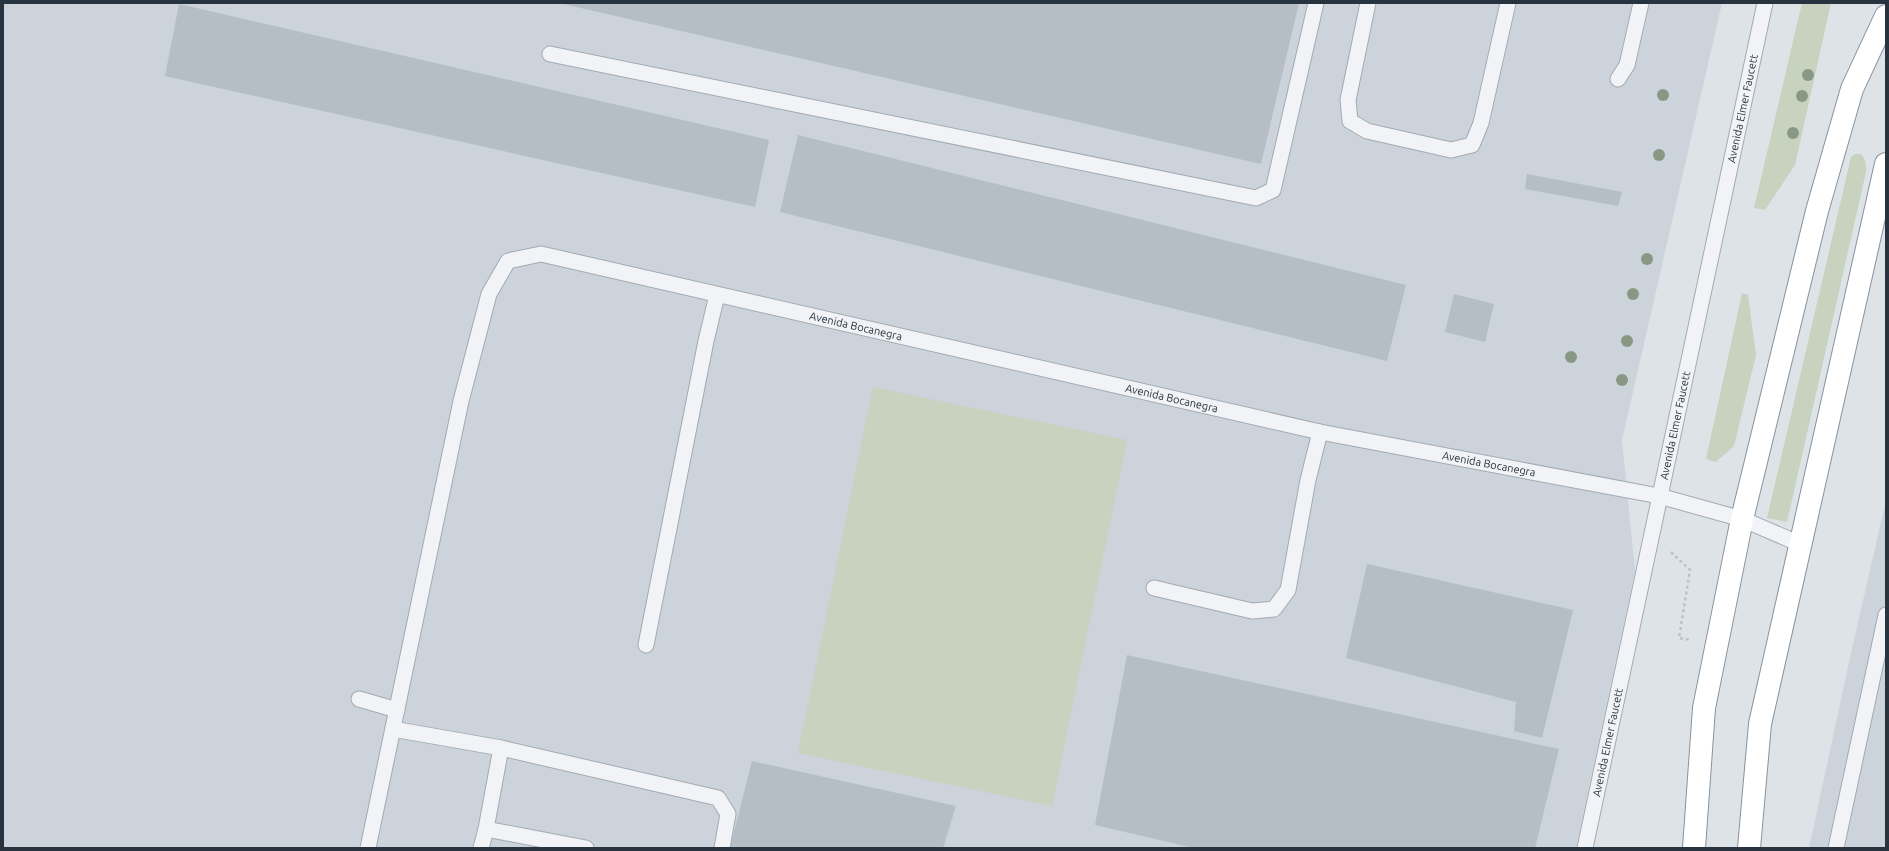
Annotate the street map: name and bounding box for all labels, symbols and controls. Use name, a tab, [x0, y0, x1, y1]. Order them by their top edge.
street label: Avenida Elmer Faucett	[1725, 53, 1760, 164]
street label: Avenida Bocanegra	[808, 310, 903, 342]
street label: Avenida Elmer Faucett	[1658, 370, 1693, 481]
street label: Avenida Bocanegra	[1124, 382, 1219, 415]
street label: Avenida Bocanegra	[1441, 449, 1537, 479]
street label: Avenida Elmer Faucett	[1590, 686, 1625, 798]

